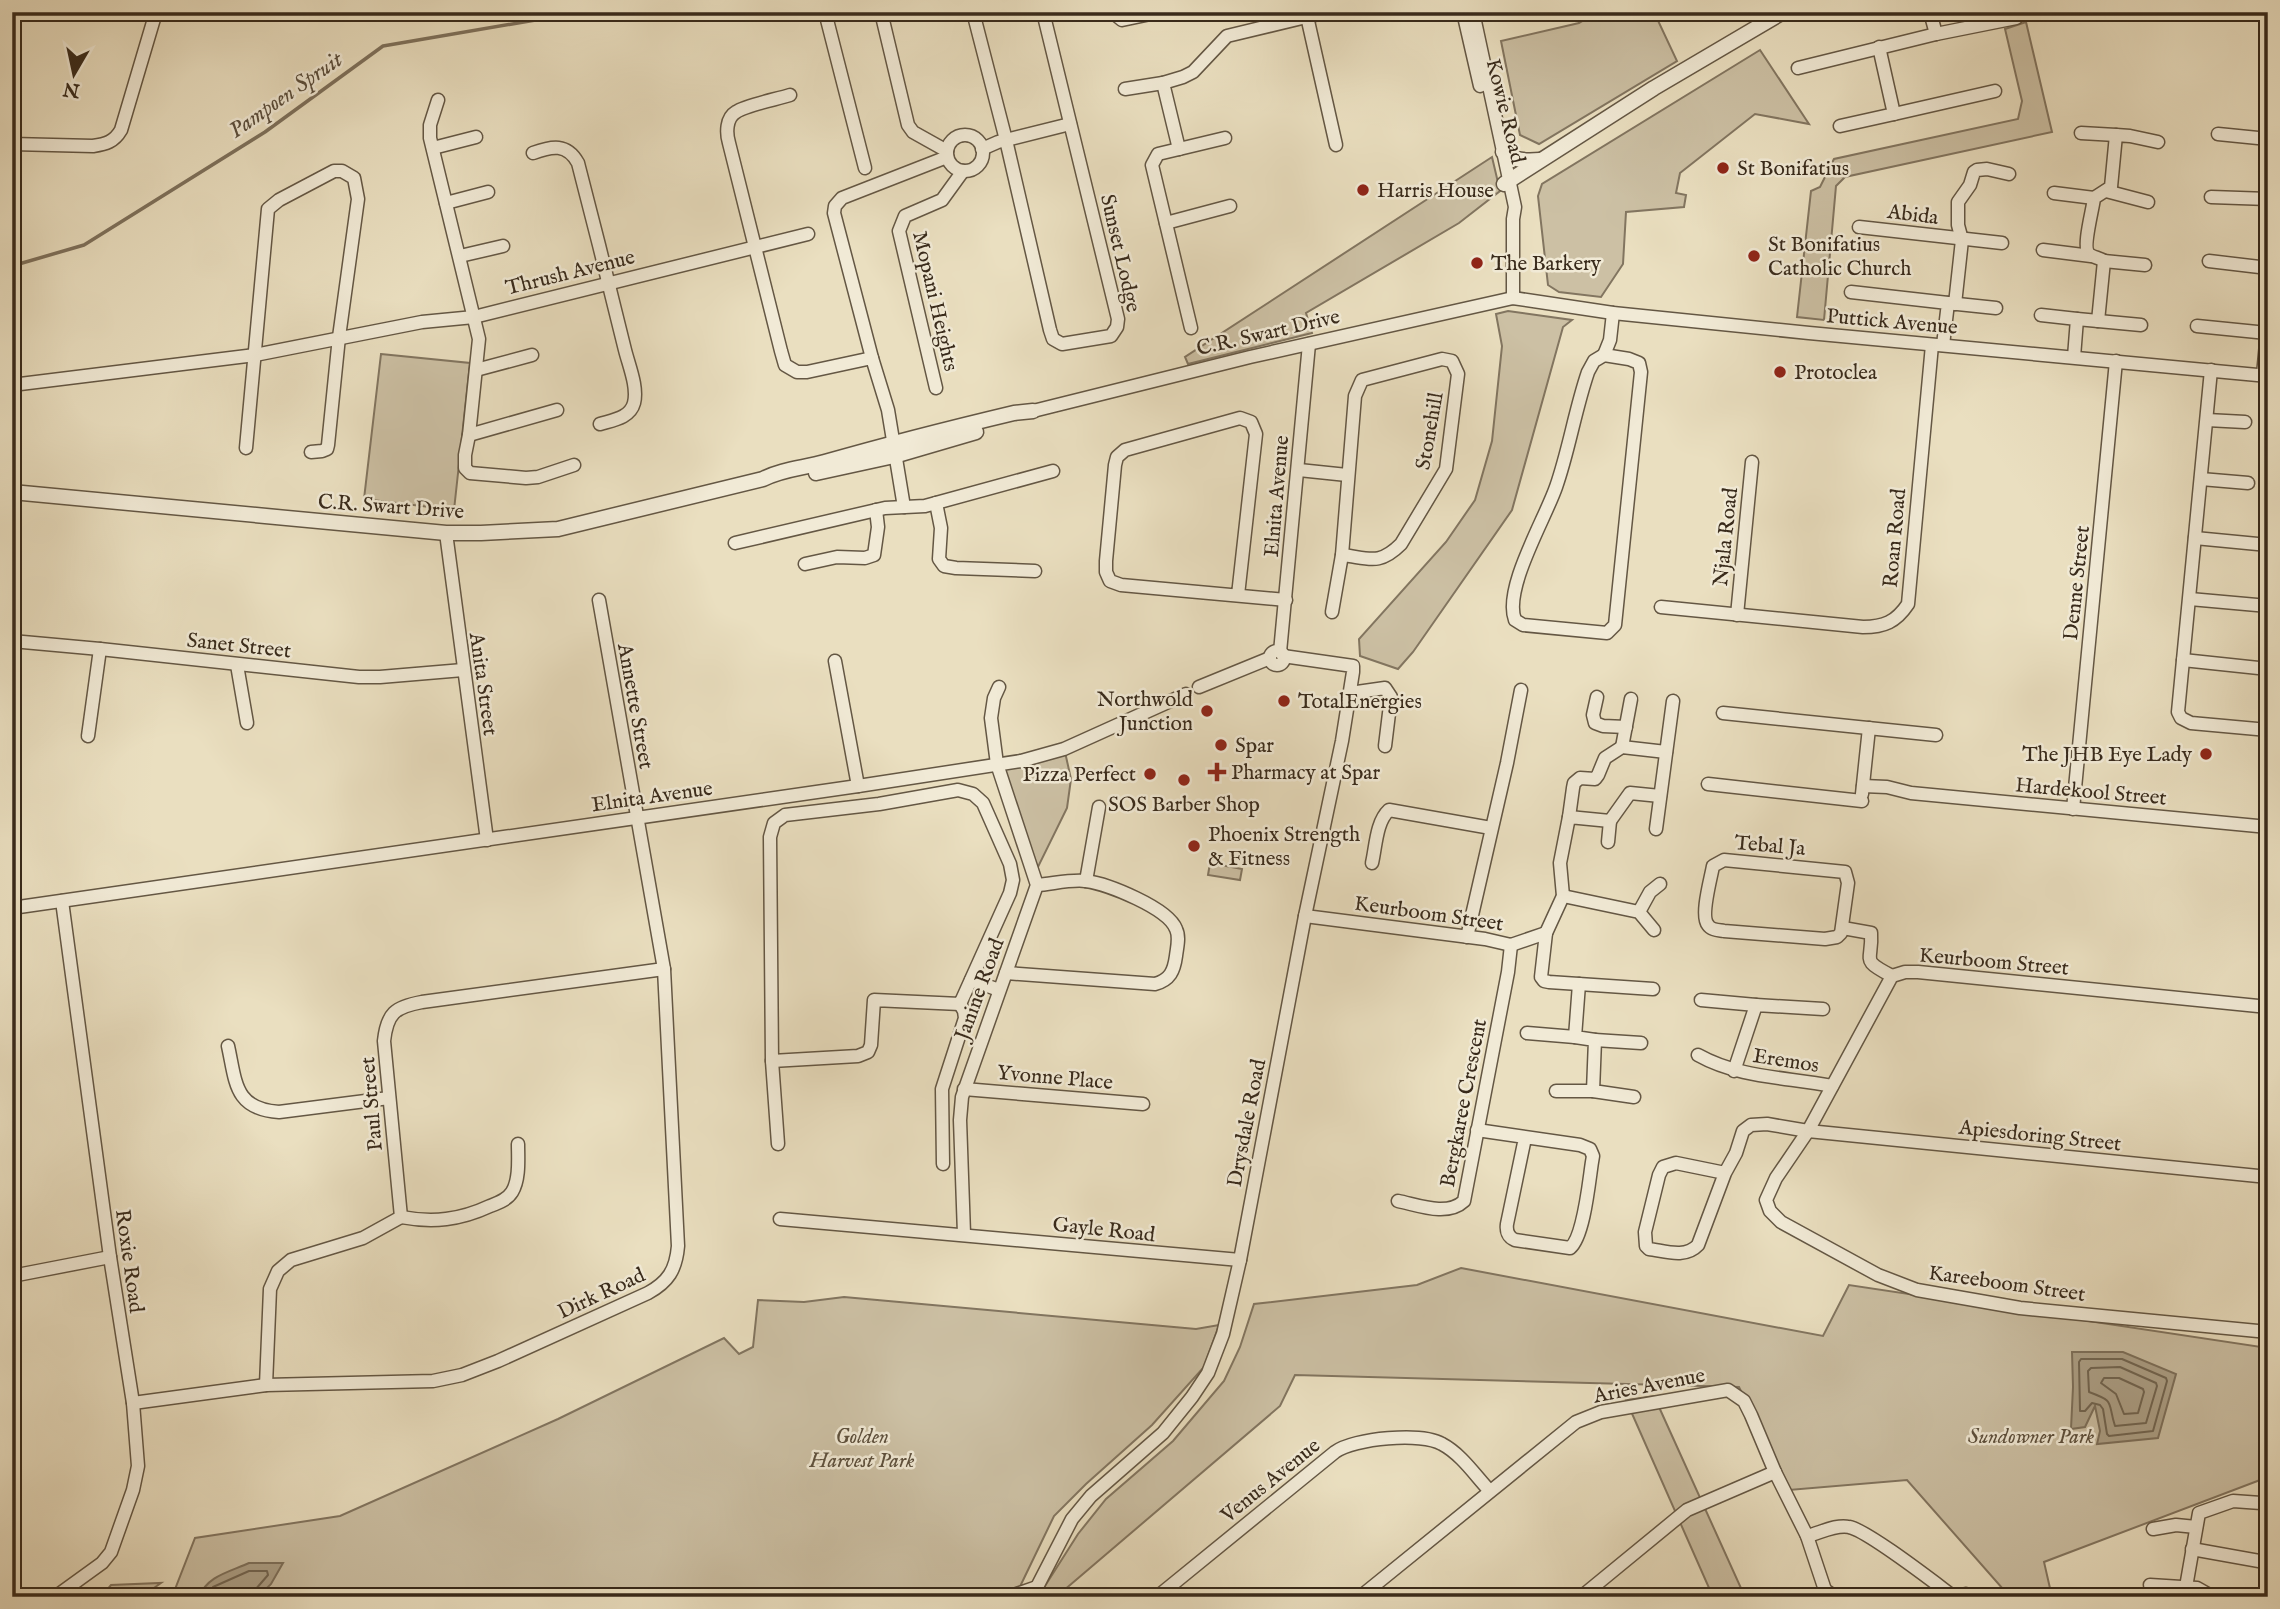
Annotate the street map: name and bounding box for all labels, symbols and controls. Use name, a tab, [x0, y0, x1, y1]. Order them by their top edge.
north arrow	[38, 38, 108, 108]
water label: Pampoen Spruit	[223, 44, 350, 145]
street label: Kowie Road	[1478, 56, 1531, 167]
text: N	[61, 76, 83, 102]
place label: St Bonifatius	[1737, 156, 1849, 183]
marker: St Bonifatius	[1715, 160, 1731, 176]
place label: Harris House	[1377, 178, 1494, 205]
marker: Harris House	[1355, 182, 1371, 198]
street label: Sunset Lodge	[1093, 192, 1146, 315]
street label: Abida	[1885, 199, 1941, 232]
street label: Mopani Heights	[905, 229, 964, 374]
place label: St Bonifatius Catholic Church	[1768, 232, 1911, 283]
street label: Thrush Avenue	[503, 244, 638, 303]
marker: St Bonifatius Catholic Church	[1746, 248, 1762, 264]
place label: The Barkery	[1491, 251, 1602, 278]
marker: The Barkery	[1469, 255, 1485, 271]
street label: Puttick Avenue	[1825, 303, 1959, 342]
street label: C.R. Swart Drive	[1194, 304, 1343, 363]
place label: Protoclea	[1794, 360, 1878, 387]
marker: Protoclea	[1772, 364, 1788, 380]
street label: Stonehill	[1410, 390, 1451, 472]
street label: Elnita Avenue	[1259, 434, 1296, 558]
street label: Njala Road	[1708, 486, 1745, 588]
street label: Roan Road	[1878, 487, 1913, 589]
street label: C.R. Swart Drive	[317, 489, 465, 526]
street label: Denne Street	[2058, 524, 2097, 642]
street label: Sanet Street	[185, 628, 292, 665]
street label: Anita Street	[462, 630, 503, 738]
street label: Annette Street	[610, 640, 659, 771]
place label: Northwold Junction	[1097, 687, 1194, 738]
place label: TotalEnergies	[1298, 689, 1422, 716]
marker: TotalEnergies	[1276, 693, 1292, 709]
marker: Northwold Junction	[1199, 703, 1215, 719]
place label: Spar	[1235, 733, 1274, 760]
marker: Spar	[1213, 737, 1229, 753]
place label: The JHB Eye Lady	[2022, 742, 2193, 769]
marker: The JHB Eye Lady	[2198, 746, 2214, 762]
place label: Pharmacy at Spar	[1231, 760, 1380, 787]
place label: Pizza Perfect	[1023, 762, 1136, 789]
marker: Pharmacy at Spar	[1209, 764, 1225, 780]
marker: Pizza Perfect	[1142, 766, 1158, 782]
marker: SOS Barber Shop	[1176, 772, 1192, 788]
street label: Hardekool Street	[2014, 772, 2168, 813]
street label: Elnita Avenue	[590, 776, 715, 819]
place label: SOS Barber Shop	[1108, 792, 1260, 819]
place label: Phoenix Strength & Fitness	[1208, 822, 1360, 873]
street label: Tebal Ja	[1733, 830, 1807, 863]
marker: Phoenix Strength & Fitness	[1186, 838, 1202, 854]
street label: Keurboom Street	[1353, 891, 1505, 938]
street label: Janine Road	[949, 934, 1012, 1046]
street label: Keurboom Street	[1918, 942, 2070, 982]
street label: Bergkaree Crescent	[1435, 1017, 1494, 1190]
street label: Eremos	[1751, 1043, 1821, 1080]
street label: Paul Street	[355, 1056, 390, 1152]
street label: Drysdale Road	[1222, 1056, 1273, 1190]
street label: Yvonne Place	[996, 1060, 1114, 1097]
street label: Apiesdoring Street	[1956, 1114, 2122, 1158]
street label: Roxie Road	[108, 1208, 149, 1316]
street label: Gayle Road	[1051, 1212, 1157, 1249]
street label: Kareeboom Street	[1927, 1260, 2087, 1309]
street label: Dirk Road	[554, 1262, 650, 1326]
street label: Aries Avenue	[1590, 1362, 1708, 1411]
park label: Golden Harvest Park	[809, 1424, 915, 1475]
park label: Sundowner Park	[1968, 1424, 2095, 1451]
street label: Venus Avenue	[1215, 1433, 1326, 1530]

